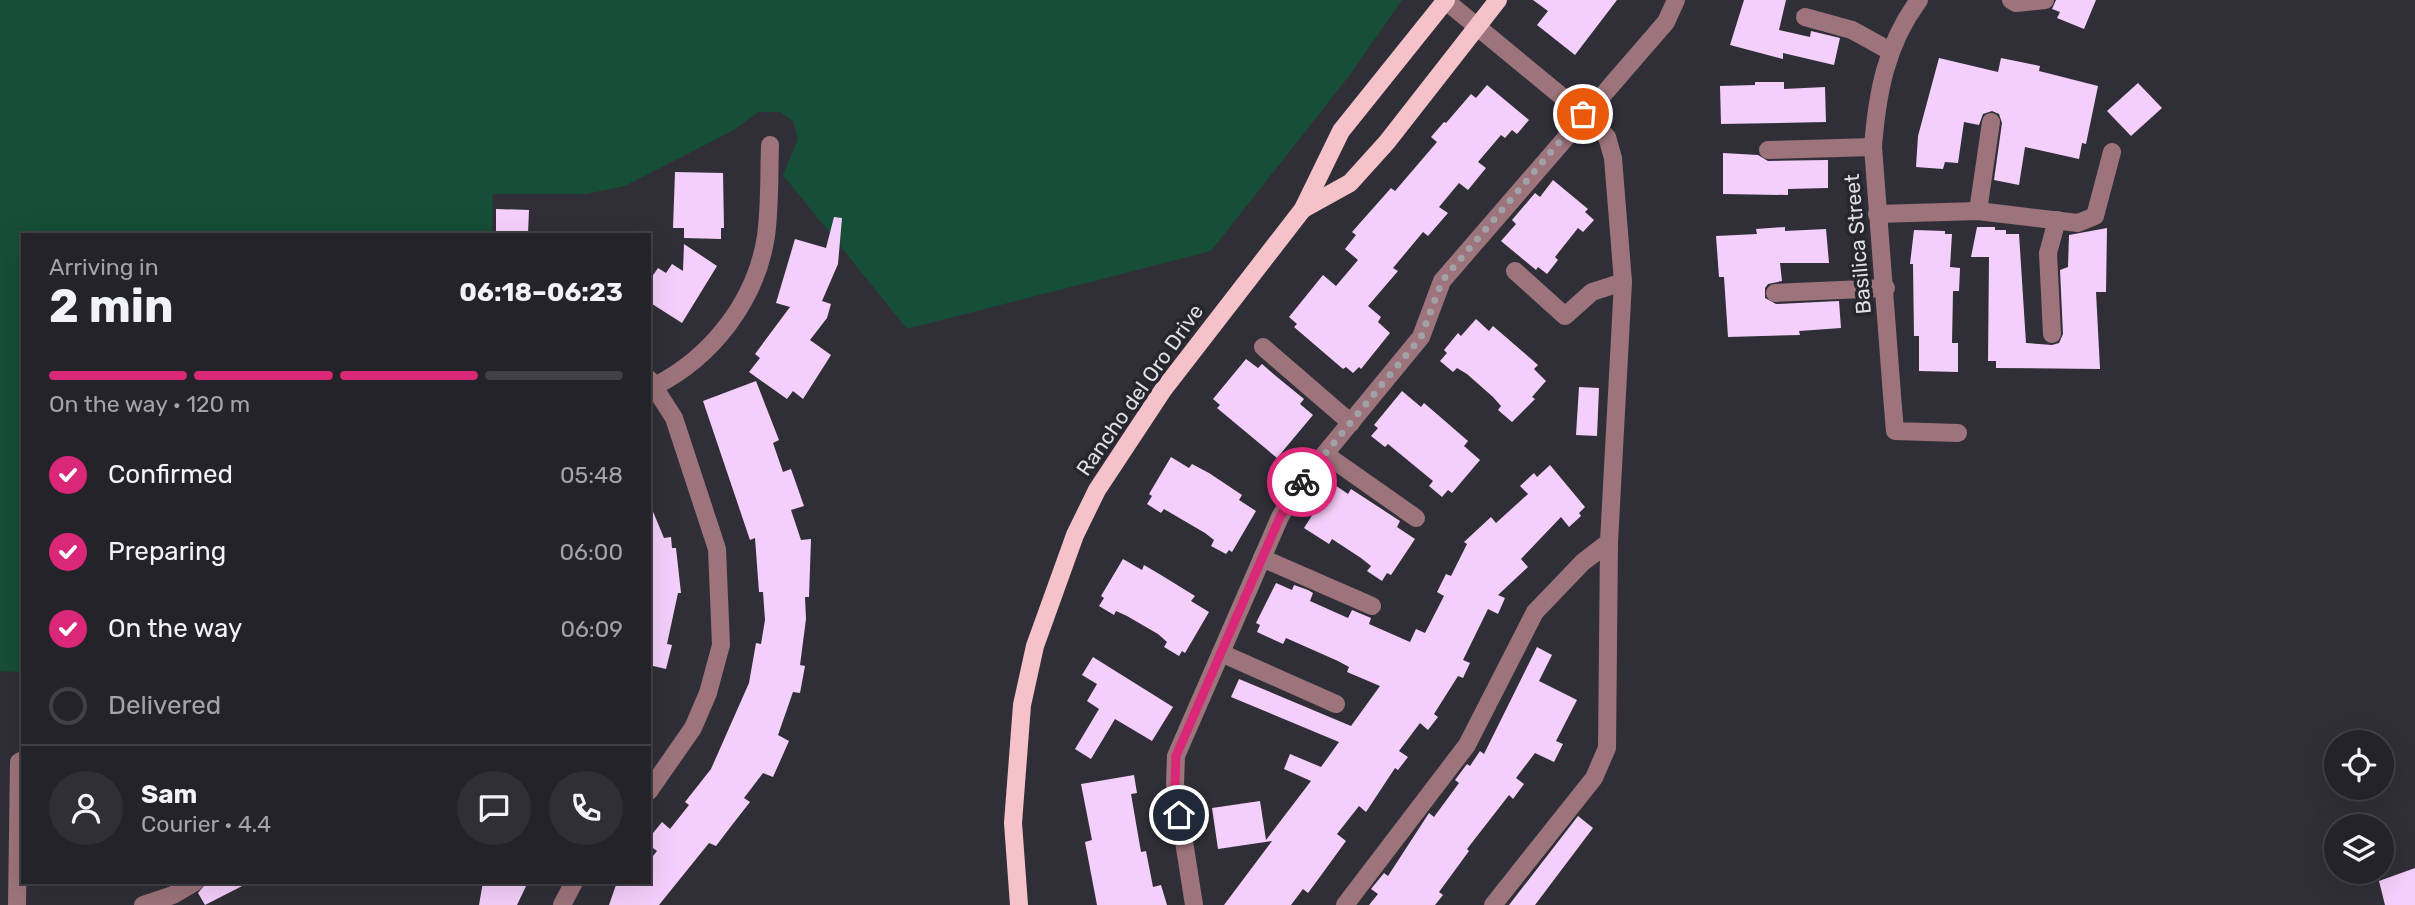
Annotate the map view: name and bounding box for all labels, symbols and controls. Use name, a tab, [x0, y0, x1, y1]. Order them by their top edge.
pin	[1553, 84, 1613, 144]
icon: bag	[1564, 95, 1602, 133]
street label: Basilica Street	[1839, 173, 1876, 315]
text: Arriving in	[49, 253, 159, 281]
text: 06:18–06:23	[459, 277, 623, 308]
text: 2 min	[49, 279, 174, 334]
street label: Rancho del Oro Drive	[1071, 299, 1208, 480]
text: On the way · 120 m	[49, 390, 250, 418]
courier	[1267, 447, 1337, 517]
icon: check	[49, 456, 87, 494]
text: Confirmed	[108, 459, 233, 490]
text: 05:48	[560, 461, 623, 489]
icon: bike	[1283, 463, 1321, 501]
icon: check	[49, 533, 87, 571]
text: Preparing	[108, 536, 226, 567]
text: 06:00	[559, 538, 623, 566]
icon: check	[49, 610, 87, 648]
text: On the way	[108, 613, 242, 644]
text: 06:09	[560, 615, 623, 643]
text: Delivered	[108, 690, 221, 721]
map controls	[2324, 730, 2394, 884]
button: locate	[2324, 730, 2394, 800]
button: person	[49, 771, 123, 845]
button: chat	[457, 771, 531, 845]
button: phone	[549, 771, 623, 845]
text: Sam	[141, 779, 197, 810]
pin	[1149, 785, 1209, 845]
icon: home	[1160, 796, 1198, 834]
text: Courier · 4.4	[141, 810, 271, 838]
button: layers	[2324, 814, 2394, 884]

